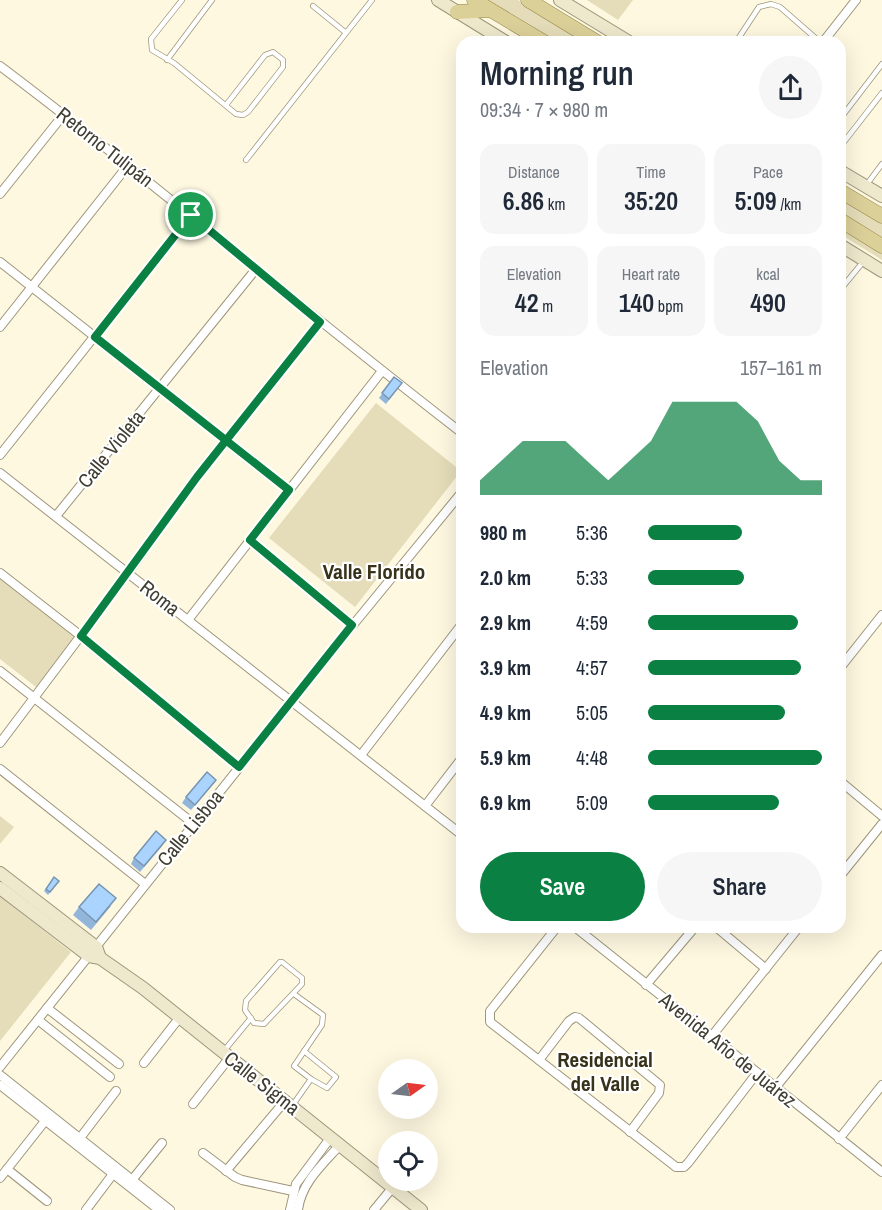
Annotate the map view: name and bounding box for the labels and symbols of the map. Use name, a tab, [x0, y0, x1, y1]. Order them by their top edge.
street label: Retorno Tulipán	[51, 100, 159, 193]
pin	[165, 189, 216, 240]
street label: Calle Violeta	[71, 404, 150, 493]
district label: Valle Florido	[323, 557, 425, 586]
street label: Roma	[135, 574, 186, 622]
street label: Calle Lisboa	[150, 784, 229, 872]
street label: Avenida Año de Juárez	[653, 985, 803, 1113]
street label: Calle Sigma	[219, 1044, 306, 1121]
district label: Residencial del Valle	[557, 1045, 653, 1098]
north arrow	[378, 1059, 438, 1119]

